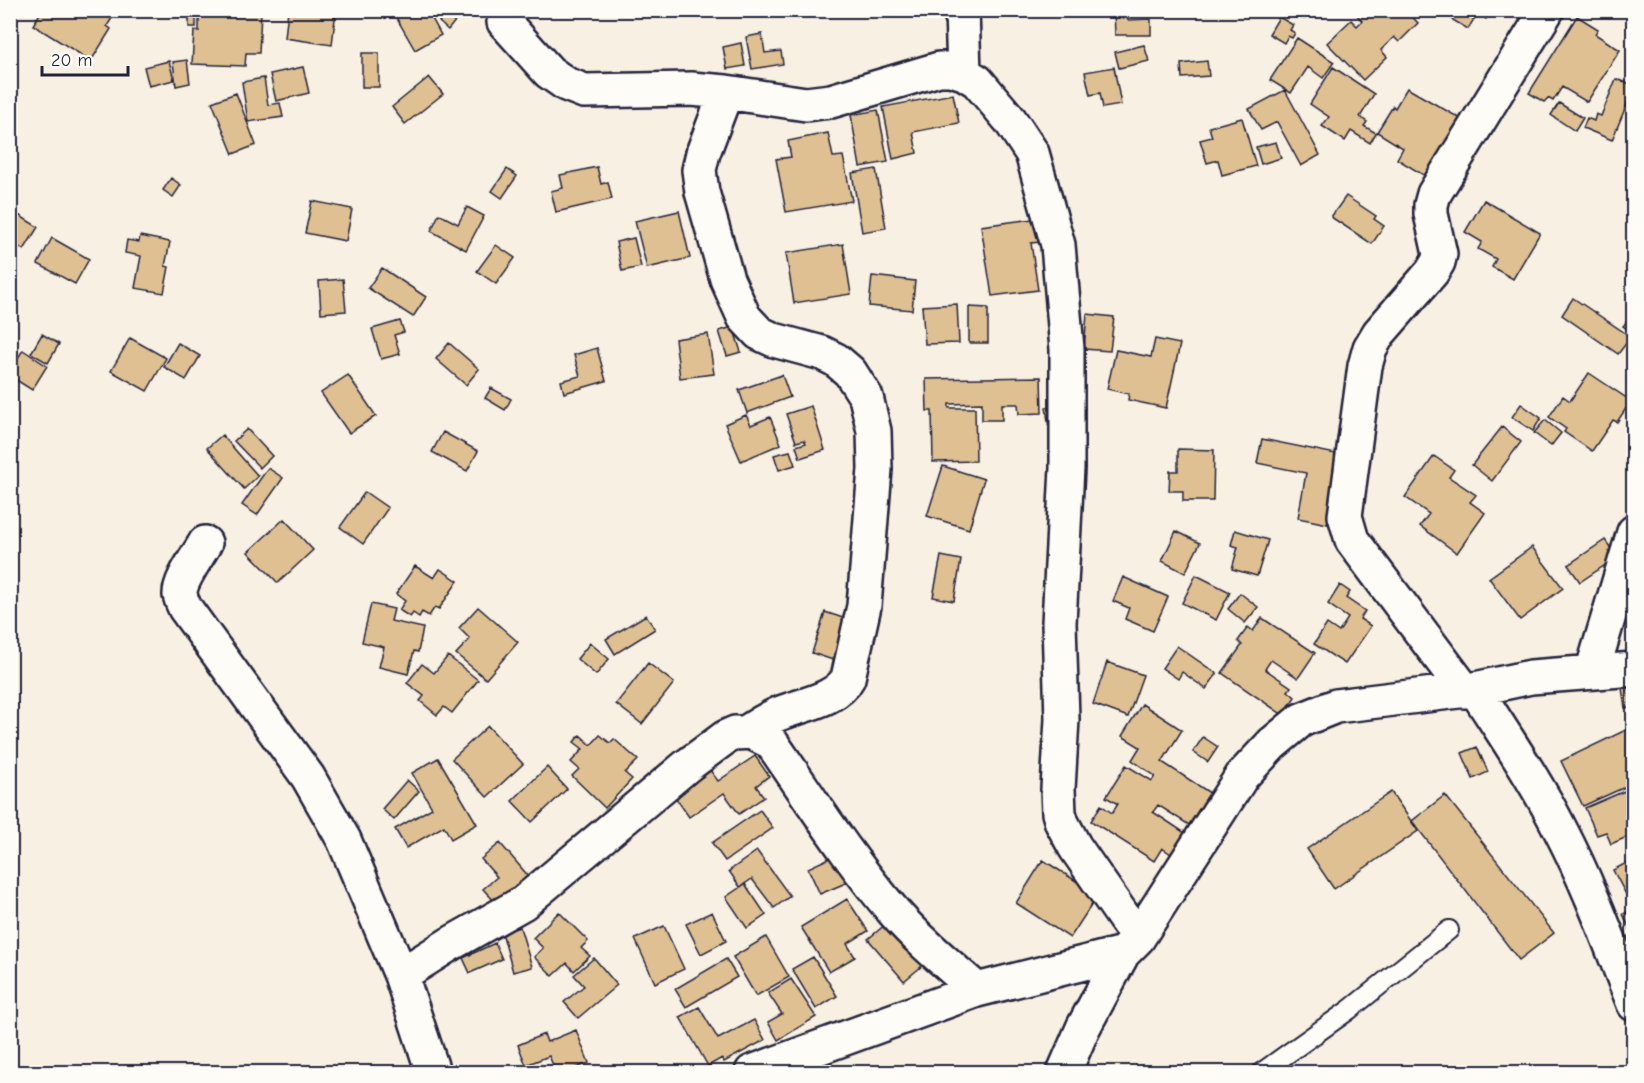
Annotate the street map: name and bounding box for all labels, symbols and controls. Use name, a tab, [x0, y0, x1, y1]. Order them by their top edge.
scale bar	[42, 39, 128, 77]
text: 20 m	[51, 50, 92, 71]

